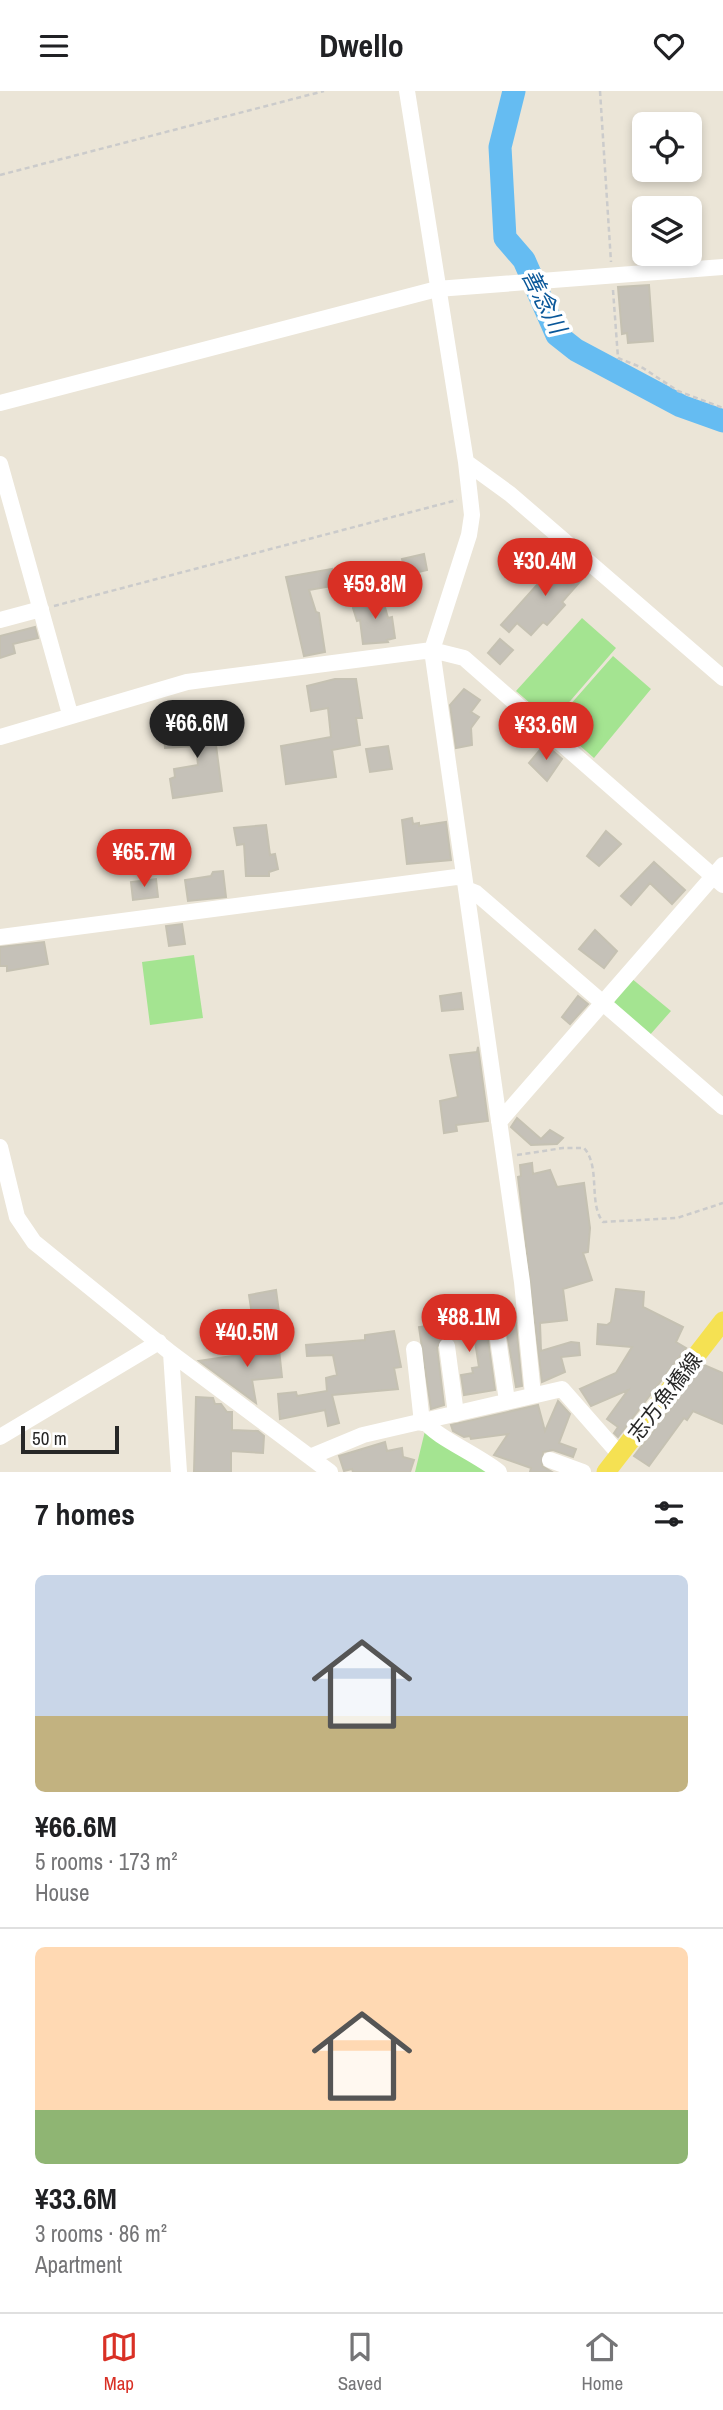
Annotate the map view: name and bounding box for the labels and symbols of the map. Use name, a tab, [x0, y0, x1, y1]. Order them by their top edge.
water label: 善念川	[515, 263, 575, 341]
pin: ¥30.4M	[488, 539, 602, 598]
pin: ¥59.8M	[318, 561, 432, 621]
pin: ¥66.6M	[140, 701, 254, 760]
pin: ¥33.6M	[489, 703, 603, 762]
pin: ¥65.7M	[87, 829, 201, 889]
pin: ¥88.1M	[412, 1295, 526, 1354]
pin: ¥40.5M	[190, 1309, 304, 1369]
street label: 志方魚橋線	[621, 1346, 708, 1447]
scale bar	[21, 1423, 119, 1455]

